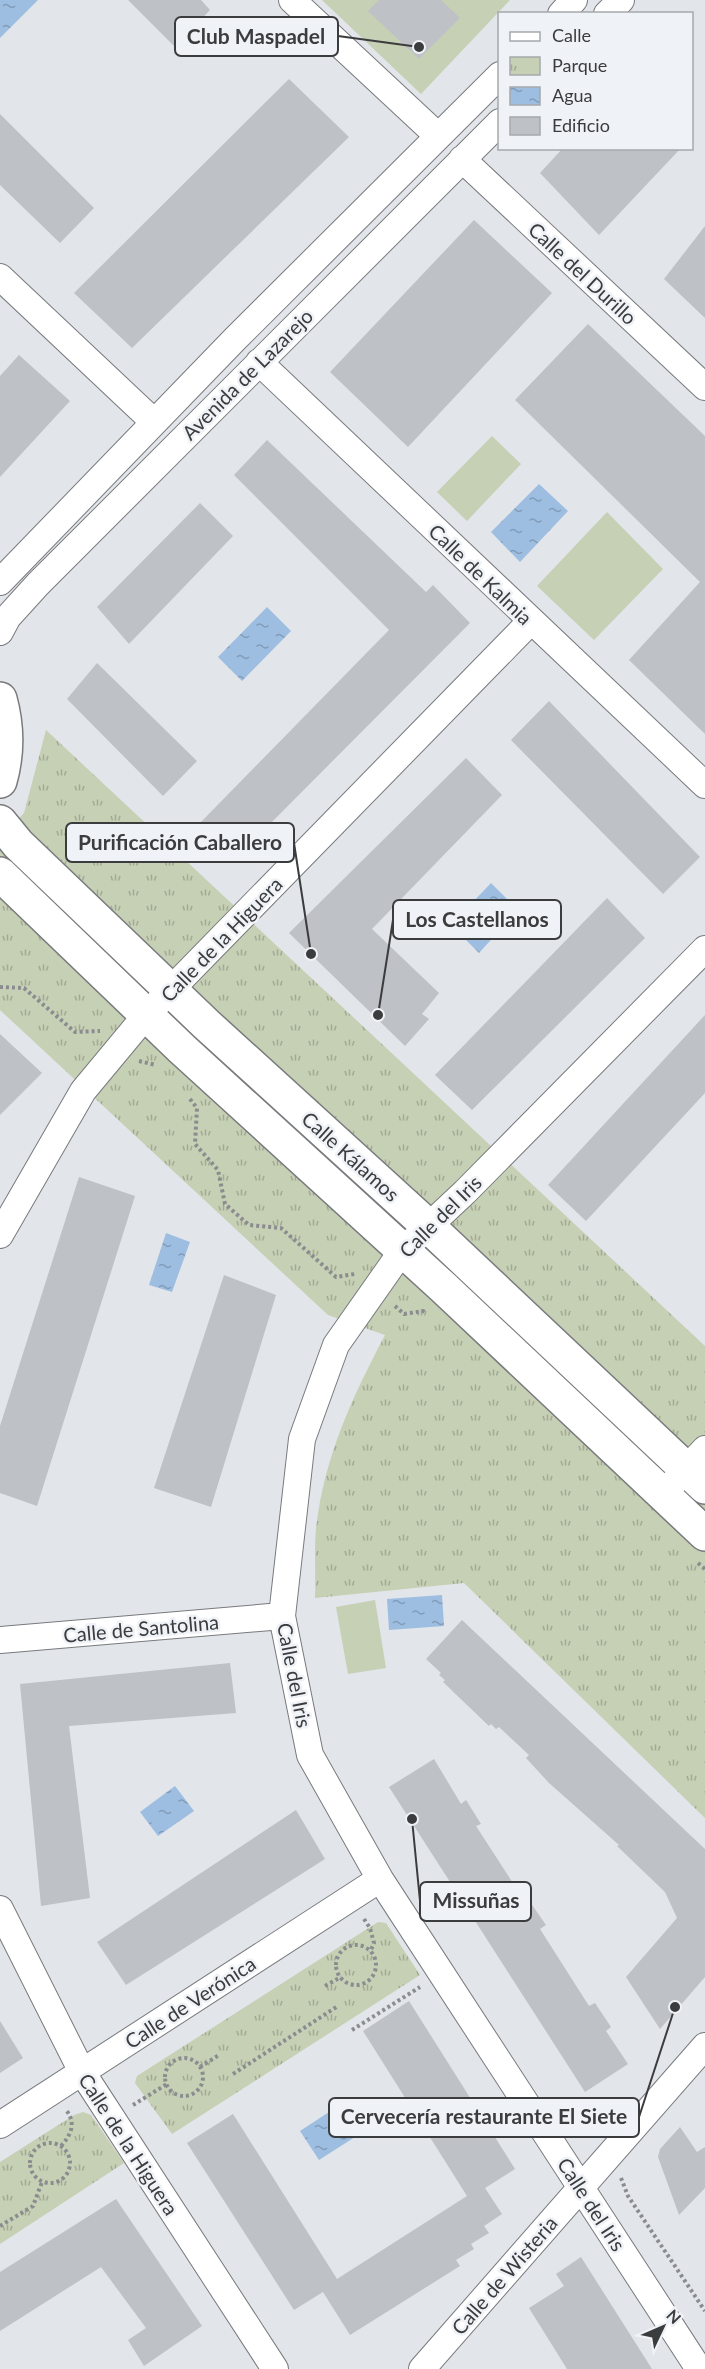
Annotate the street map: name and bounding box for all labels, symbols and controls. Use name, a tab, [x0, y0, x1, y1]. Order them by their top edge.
legend	[498, 12, 693, 150]
callout: Club Maspadel	[175, 17, 338, 56]
text: Club Maspadel	[187, 23, 325, 48]
text: Calle	[552, 24, 591, 46]
text: Parque	[552, 54, 607, 76]
text: Agua	[552, 84, 593, 106]
text: Edificio	[552, 114, 610, 136]
street label: Calle del Durillo	[524, 217, 642, 329]
street label: Avenida de Lazarejo	[177, 304, 317, 444]
street label: Calle de Kalmia	[424, 519, 538, 629]
callout: Purificación Caballero	[66, 823, 294, 862]
text: Purificación Caballero	[78, 829, 282, 854]
street label: Calle de la Higuera	[155, 872, 287, 1006]
callout: Los Castellanos	[393, 900, 561, 939]
text: Los Castellanos	[405, 906, 549, 931]
street label: Calle Kálamos	[297, 1106, 405, 1206]
street label: Calle del Iris	[394, 1170, 486, 1262]
street label: Calle de Santolina	[62, 1609, 220, 1647]
street label: Calle del Iris	[273, 1621, 317, 1729]
callout: Missuñas	[420, 1882, 531, 1921]
text: Missuñas	[432, 1887, 520, 1912]
street label: Calle de Verónica	[120, 1951, 260, 2053]
street label: Calle de la Higuera	[74, 2069, 184, 2219]
callout: Cervecería restaurante El Siete	[329, 2098, 639, 2137]
text: Cervecería restaurante El Siete	[341, 2103, 627, 2128]
street label: Calle del Iris	[553, 2153, 631, 2255]
street label: Calle de Wisteria	[446, 2211, 562, 2339]
north arrow	[633, 2297, 693, 2357]
text: N	[663, 2305, 685, 2327]

